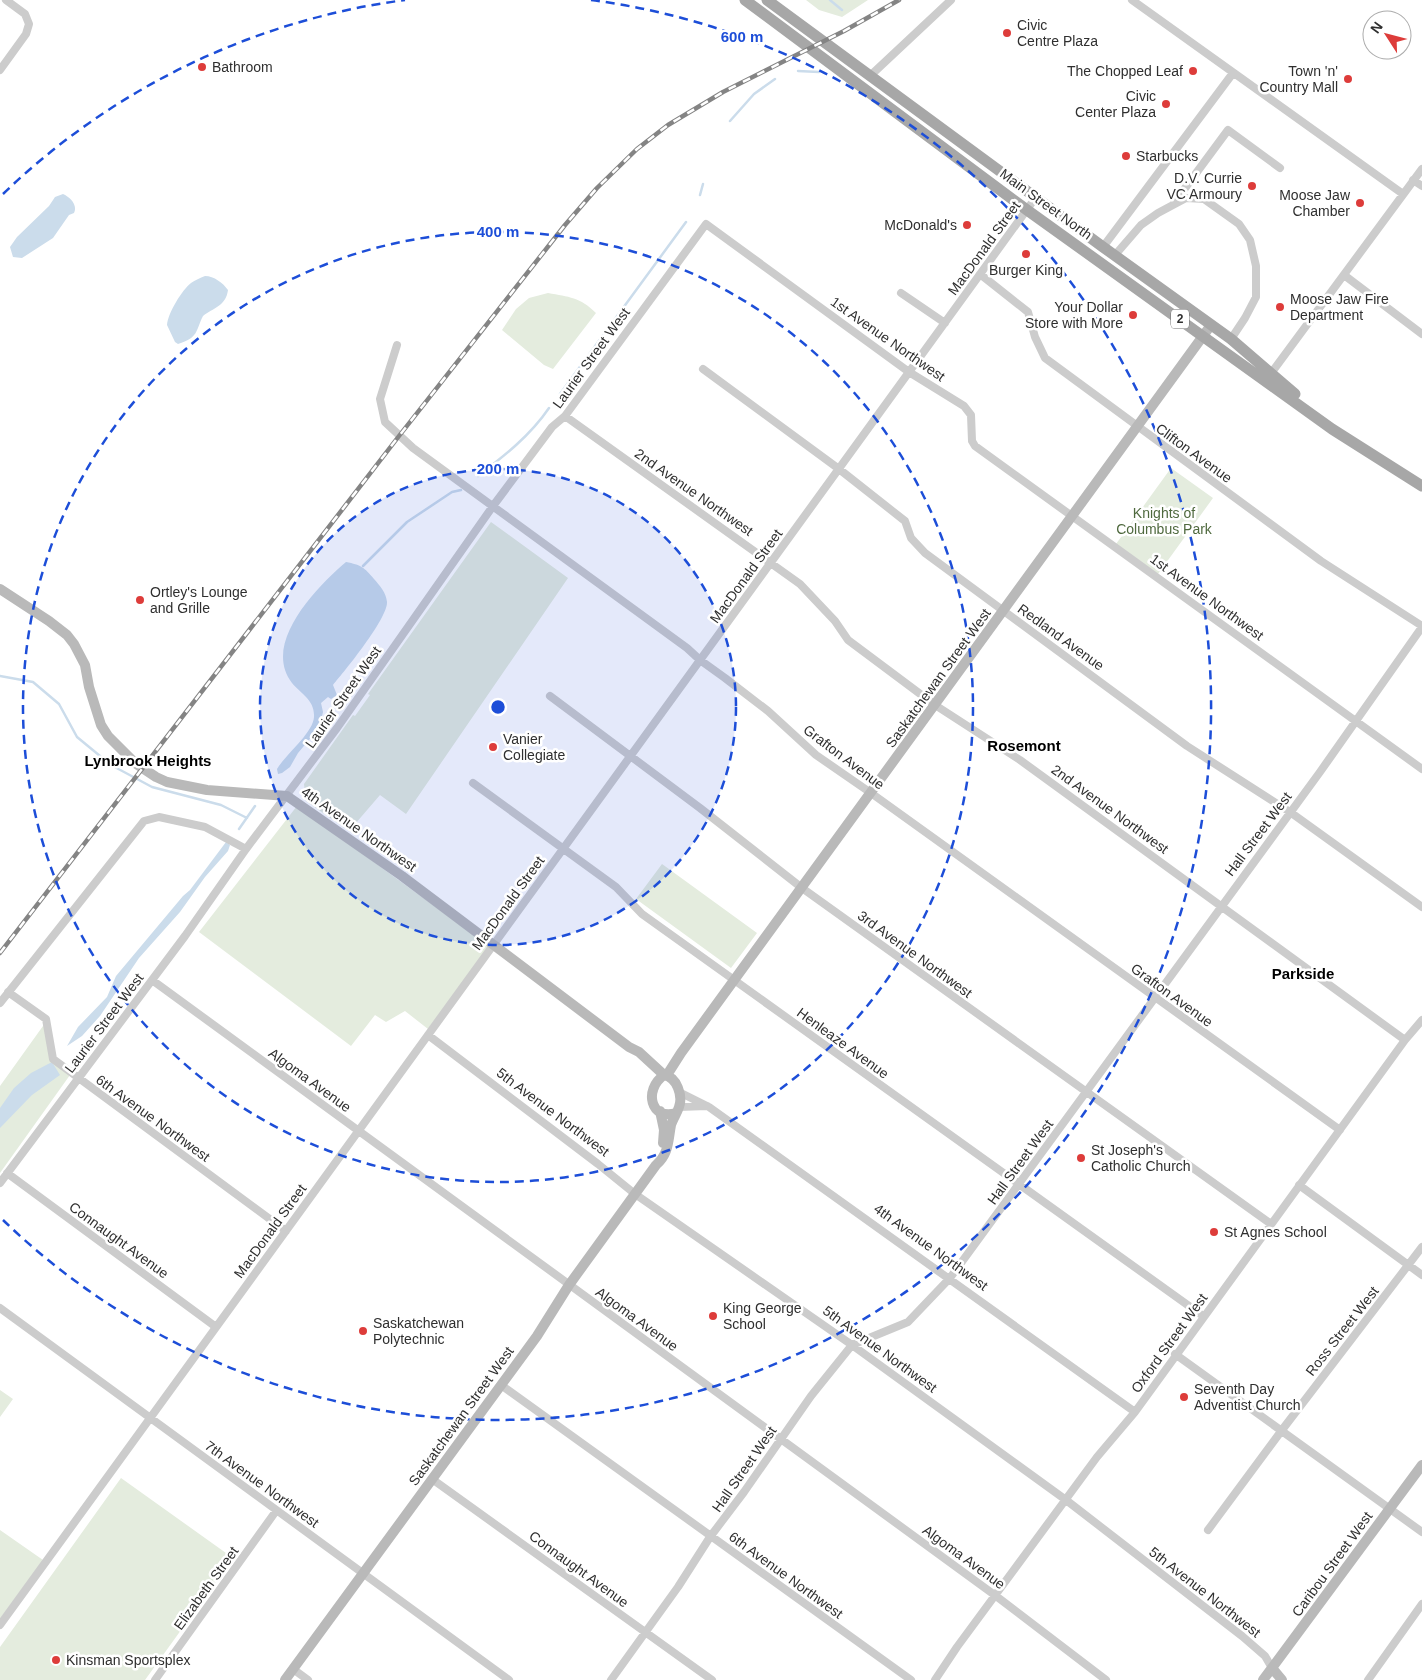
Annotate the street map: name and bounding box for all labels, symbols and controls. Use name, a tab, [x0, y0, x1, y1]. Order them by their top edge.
north arrow	[1362, 10, 1412, 60]
place label: Civic Centre Plaza	[1017, 17, 1098, 49]
text: N	[1367, 19, 1386, 36]
marker: Civic Centre Plaza	[1001, 27, 1013, 39]
text: 600 m	[721, 28, 763, 45]
place label: Bathroom	[212, 59, 273, 75]
marker: Bathroom	[196, 61, 208, 73]
place label: The Chopped Leaf	[1067, 63, 1183, 79]
place label: Town 'n' Country Mall	[1259, 63, 1338, 95]
marker: The Chopped Leaf	[1187, 65, 1199, 77]
marker: Town 'n' Country Mall	[1342, 73, 1354, 85]
place label: Civic Center Plaza	[1075, 88, 1156, 120]
marker: Civic Center Plaza	[1160, 98, 1172, 110]
place label: Starbucks	[1136, 148, 1198, 164]
marker: Starbucks	[1120, 150, 1132, 162]
street label: Main Street North	[997, 165, 1095, 243]
place label: D.V. Currie VC Armoury	[1167, 170, 1242, 202]
marker: D.V. Currie VC Armoury	[1246, 180, 1258, 192]
place label: Moose Jaw Chamber	[1279, 187, 1351, 219]
marker: Moose Jaw Chamber	[1354, 197, 1366, 209]
street label: MacDonald Street	[945, 198, 1023, 298]
place label: McDonald's	[884, 217, 957, 233]
marker: McDonald's	[961, 219, 973, 231]
text: 400 m	[477, 223, 519, 240]
marker: Burger King	[1020, 248, 1032, 260]
place label: Burger King	[989, 262, 1063, 278]
place label: Moose Jaw Fire Department	[1290, 291, 1389, 323]
street label: 1st Avenue Northwest	[828, 293, 948, 385]
place label: Your Dollar Store with More	[1025, 299, 1123, 331]
marker: Moose Jaw Fire Department	[1274, 301, 1286, 313]
street label: Laurier Street West	[549, 305, 633, 411]
marker: Your Dollar Store with More	[1127, 309, 1139, 321]
road number: 2	[1171, 310, 1189, 328]
street label: Clifton Avenue	[1153, 420, 1235, 486]
street label: 2nd Avenue Northwest	[632, 445, 756, 539]
text: 200 m	[477, 460, 519, 477]
park label: Knights of Columbus Park	[1116, 505, 1213, 537]
street label: MacDonald Street	[707, 526, 785, 626]
street label: 1st Avenue Northwest	[1147, 551, 1267, 643]
place label: Ortley's Lounge and Grille	[150, 584, 248, 616]
marker: Ortley's Lounge and Grille	[134, 594, 146, 606]
street label: Redland Avenue	[1015, 600, 1107, 674]
street label: Saskatchewan Street West	[882, 605, 994, 751]
street label: Laurier Street West	[302, 643, 384, 751]
centre of rings	[489, 698, 507, 716]
street label: Grafton Avenue	[800, 721, 888, 793]
place label: Vanier Collegiate	[503, 731, 565, 763]
district label: Rosemont	[987, 737, 1061, 754]
marker: Vanier Collegiate	[487, 741, 499, 753]
district label: Lynbrook Heights	[85, 752, 211, 769]
street label: 2nd Avenue Northwest	[1048, 761, 1172, 857]
street label: 4th Avenue Northwest	[298, 783, 420, 875]
street label: Hall Street West	[1221, 789, 1295, 879]
street label: MacDonald Street	[469, 853, 547, 953]
street label: 3rd Avenue Northwest	[855, 907, 975, 1001]
street label: Grafton Avenue	[1128, 960, 1216, 1030]
district label: Parkside	[1272, 965, 1334, 982]
street label: Laurier Street West	[61, 970, 147, 1076]
street label: Henleaze Avenue	[794, 1004, 892, 1082]
street label: Algoma Avenue	[266, 1045, 354, 1115]
street label: 5th Avenue Northwest	[494, 1064, 612, 1160]
street label: 6th Avenue Northwest	[93, 1071, 213, 1165]
street label: Hall Street West	[984, 1116, 1056, 1208]
place label: St Joseph's Catholic Church	[1091, 1142, 1191, 1174]
marker: St Joseph's Catholic Church	[1075, 1152, 1087, 1164]
street label: MacDonald Street	[231, 1181, 309, 1281]
street label: Connaught Avenue	[66, 1199, 172, 1282]
street label: 4th Avenue Northwest	[871, 1200, 991, 1294]
place label: St Agnes School	[1224, 1224, 1327, 1240]
marker: St Agnes School	[1208, 1226, 1220, 1238]
street label: Ross Street West	[1302, 1283, 1382, 1379]
street label: Algoma Avenue	[593, 1284, 681, 1354]
street label: Oxford Street West	[1128, 1290, 1210, 1396]
place label: King George School	[723, 1300, 802, 1332]
street label: 5th Avenue Northwest	[820, 1302, 940, 1396]
marker: King George School	[707, 1310, 719, 1322]
place label: Saskatchewan Polytechnic	[373, 1315, 464, 1347]
marker: Saskatchewan Polytechnic	[357, 1325, 369, 1337]
street label: Saskatchewan Street West	[405, 1343, 517, 1489]
place label: Seventh Day Adventist Church	[1194, 1381, 1301, 1413]
marker: Seventh Day Adventist Church	[1178, 1391, 1190, 1403]
street label: Hall Street West	[709, 1423, 780, 1515]
street label: 7th Avenue Northwest	[202, 1437, 322, 1531]
street label: Caribou Street West	[1289, 1508, 1376, 1620]
street label: Algoma Avenue	[920, 1522, 1008, 1592]
street label: Connaught Avenue	[526, 1528, 632, 1611]
street label: 6th Avenue Northwest	[726, 1528, 846, 1622]
street label: Elizabeth Street	[170, 1543, 242, 1633]
street label: 5th Avenue Northwest	[1146, 1544, 1264, 1640]
place label: Kinsman Sportsplex	[66, 1652, 191, 1668]
marker: Kinsman Sportsplex	[50, 1654, 62, 1666]

